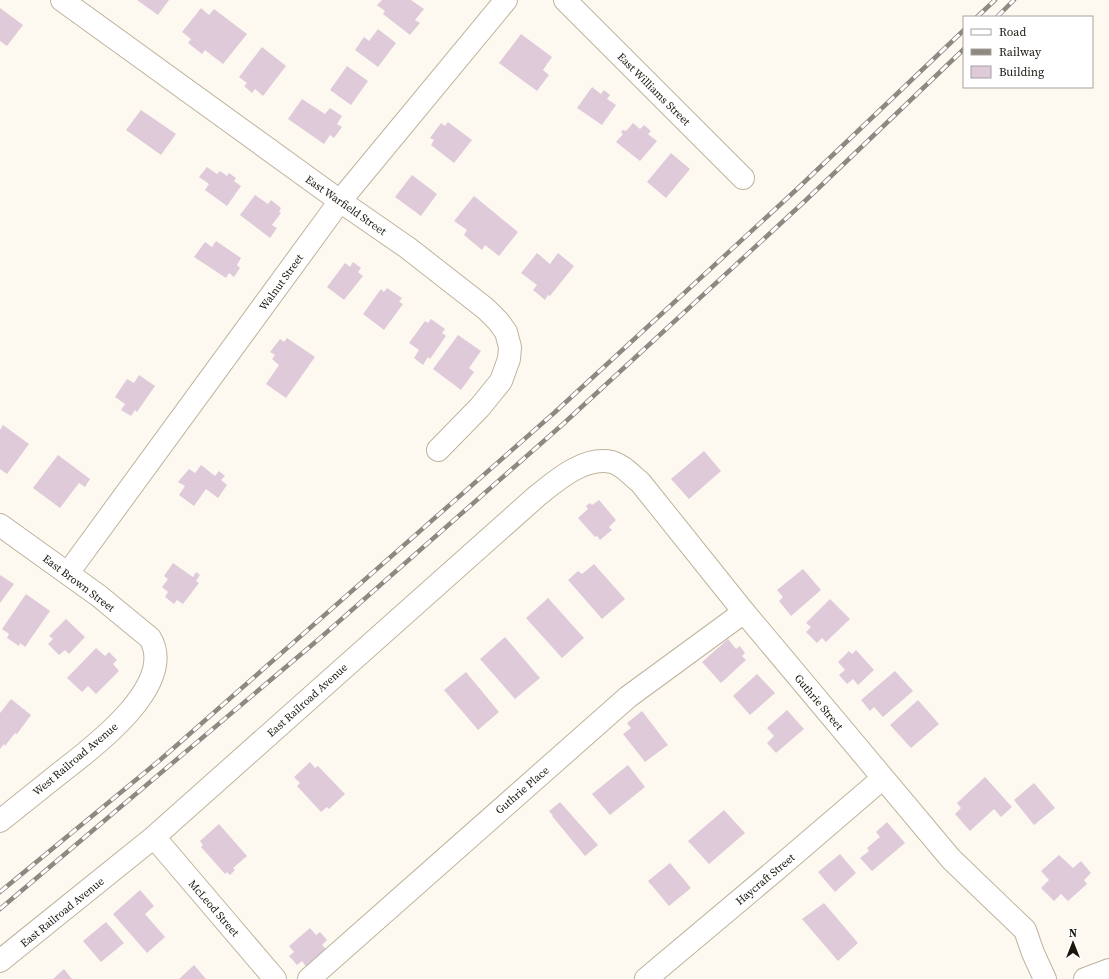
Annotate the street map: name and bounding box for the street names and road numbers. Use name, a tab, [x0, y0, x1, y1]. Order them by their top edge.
street label: East Williams Street	[614, 50, 694, 129]
street label: East Warfield Street	[302, 172, 389, 239]
street label: Walnut Street	[256, 251, 307, 314]
street label: East Brown Street	[40, 551, 118, 616]
street label: East Railroad Avenue	[264, 660, 351, 741]
street label: Guthrie Street	[791, 671, 847, 734]
street label: West Railroad Avenue	[30, 719, 121, 799]
street label: Guthrie Place	[492, 763, 553, 818]
street label: Haycraft Street	[733, 850, 798, 909]
street label: East Railroad Avenue	[17, 874, 108, 951]
street label: McLeod Street	[185, 877, 243, 940]

